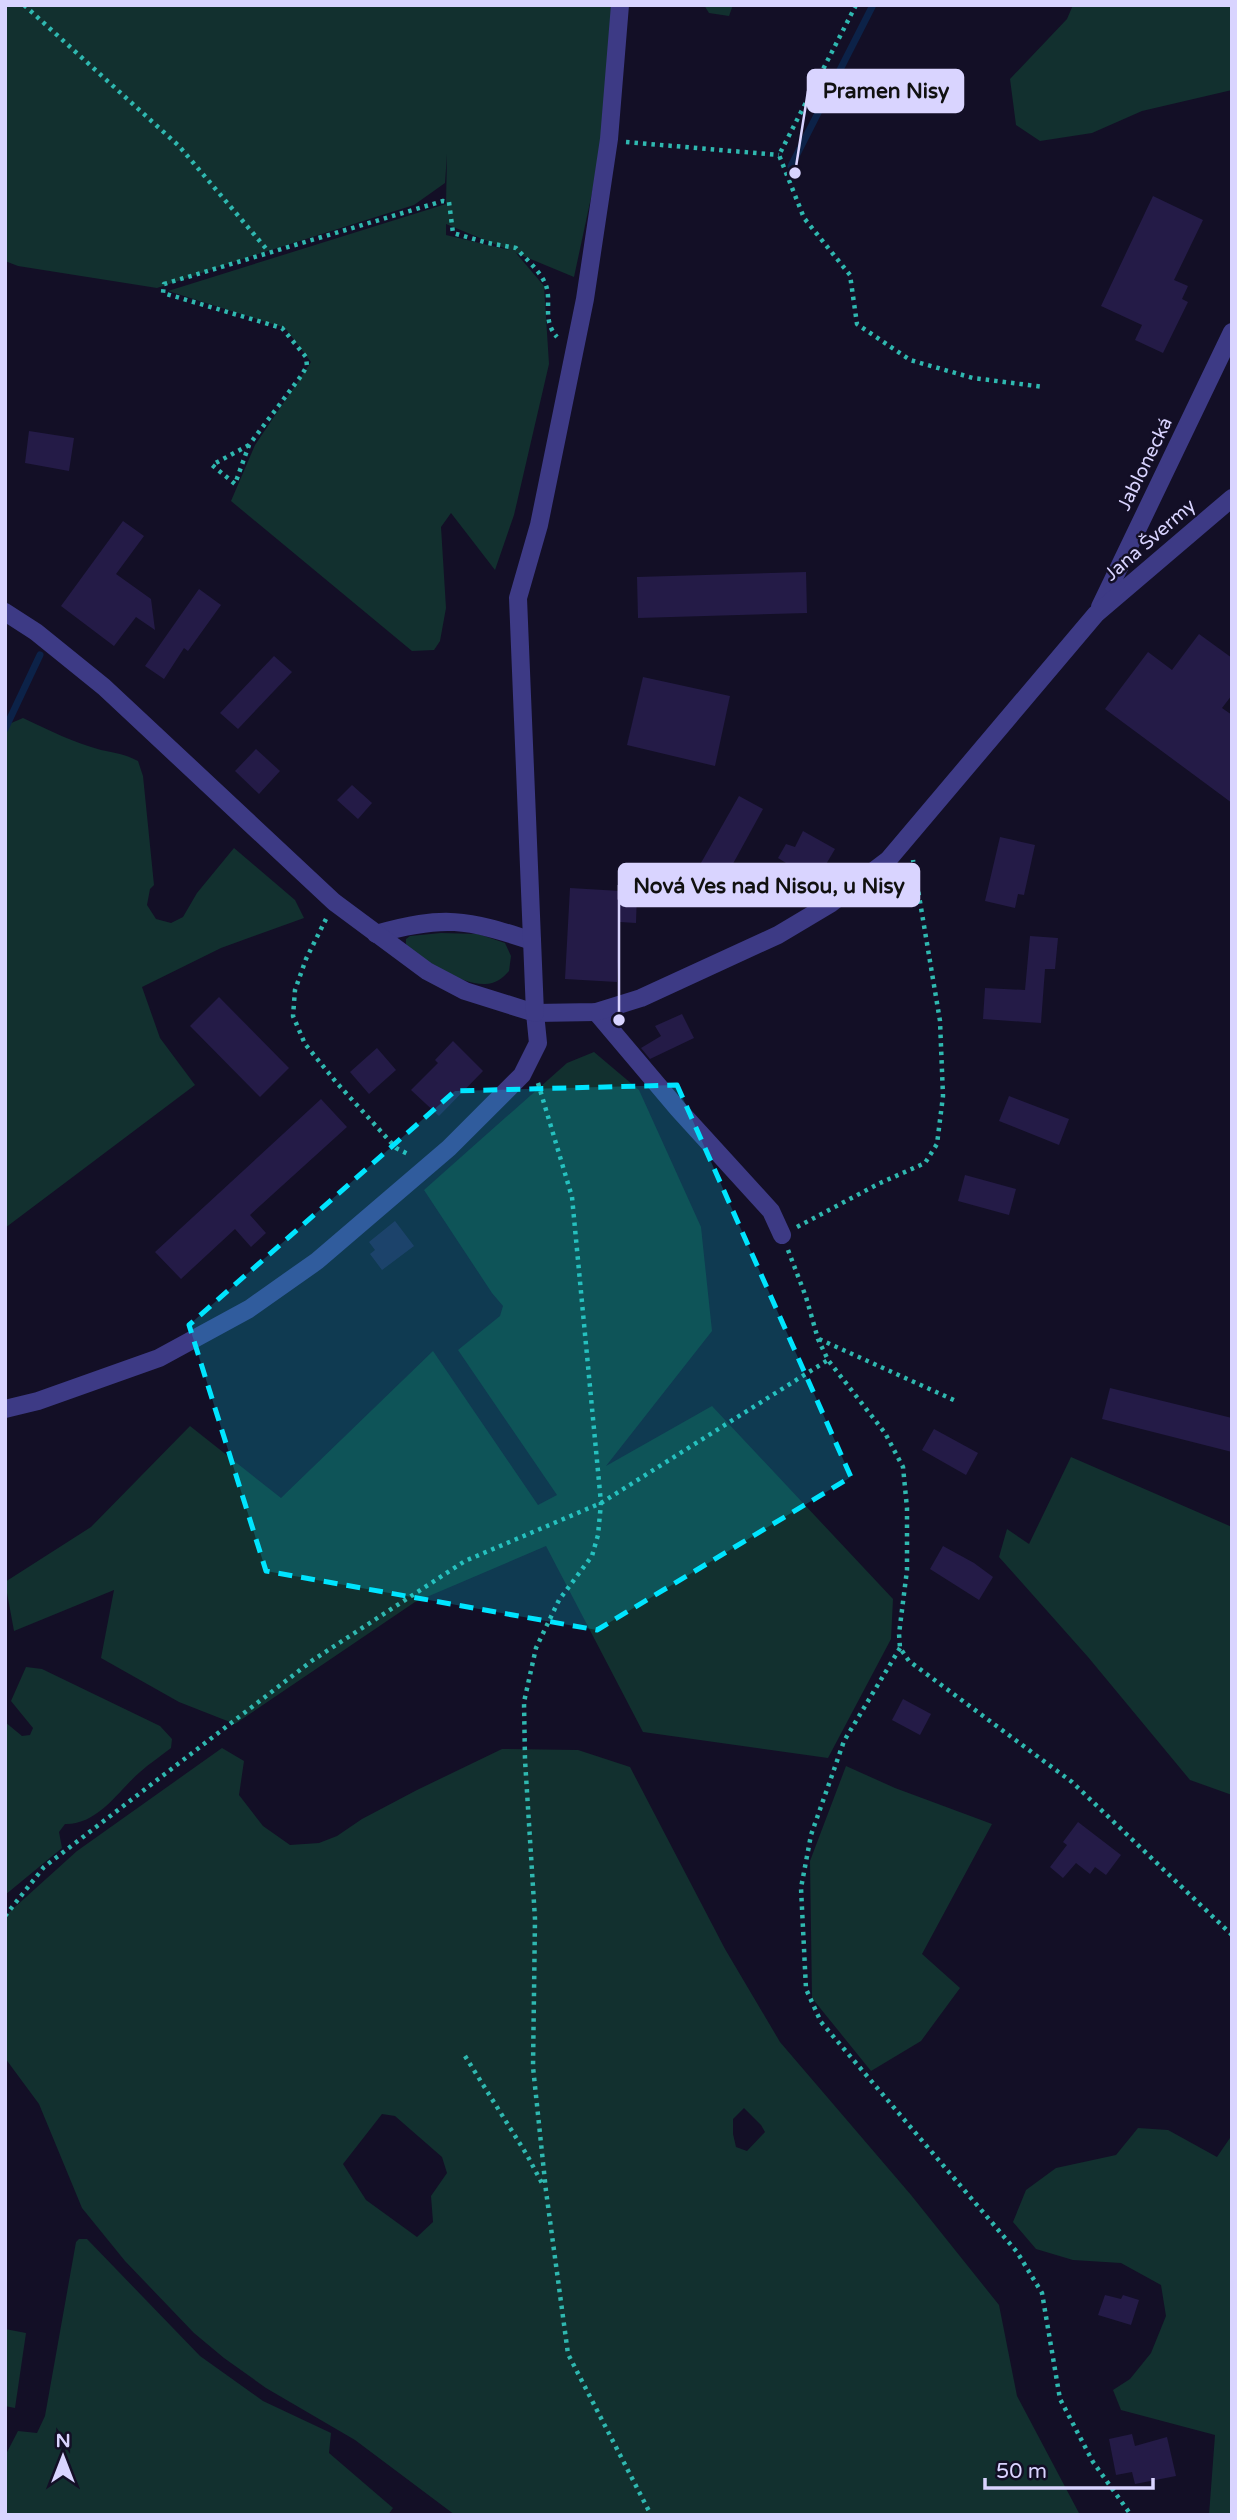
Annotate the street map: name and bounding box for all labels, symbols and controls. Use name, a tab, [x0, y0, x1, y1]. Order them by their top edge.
callout: Pramen Nisy	[808, 70, 963, 112]
text: Pramen Nisy	[823, 79, 950, 104]
street label: Jablonecká	[1113, 414, 1177, 514]
street label: Jana Švermy	[1100, 495, 1200, 585]
callout: Nová Ves nad Nisou, u Nisy	[619, 864, 919, 906]
text: Nová Ves nad Nisou, u Nisy	[633, 874, 905, 899]
north arrow	[28, 2422, 98, 2492]
text: N	[55, 2430, 71, 2452]
scale bar	[985, 2446, 1153, 2490]
text: 50 m	[996, 2459, 1047, 2484]

